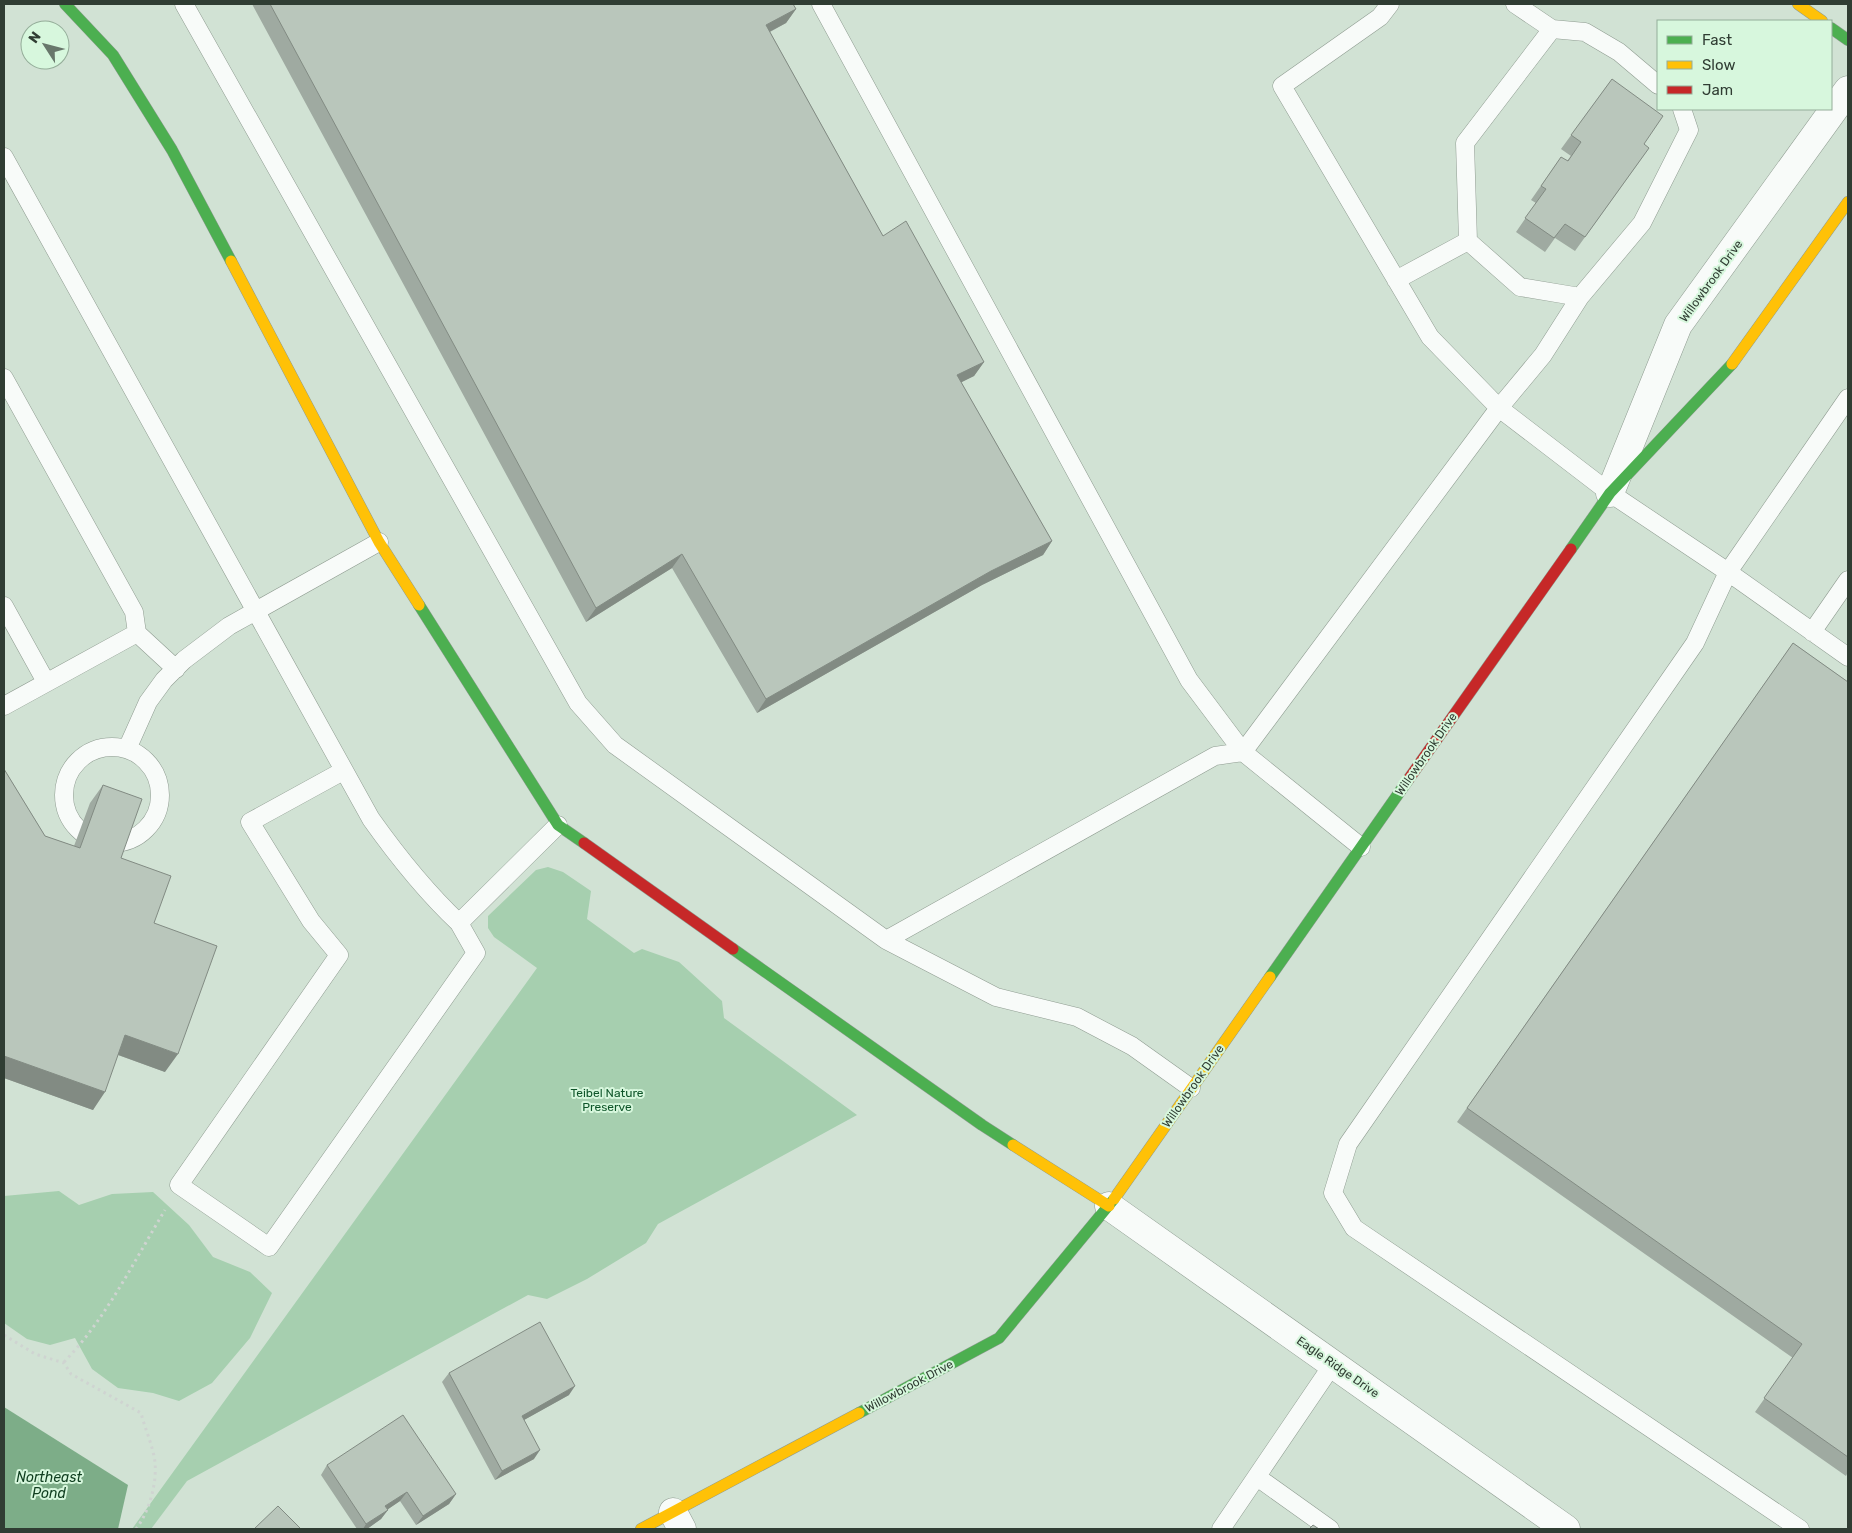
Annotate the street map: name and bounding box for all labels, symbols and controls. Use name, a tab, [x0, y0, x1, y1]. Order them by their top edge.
north arrow	[20, 20, 70, 70]
legend	[1657, 20, 1832, 110]
text: N	[25, 29, 45, 47]
text: Fast	[1702, 31, 1732, 49]
text: Slow	[1702, 56, 1735, 74]
text: Jam	[1702, 81, 1733, 99]
street label: Willowbrook Drive	[1677, 237, 1746, 325]
street label: Willowbrook Drive	[1392, 710, 1460, 798]
street label: Willowbrook Drive	[1159, 1042, 1227, 1130]
park label: Teibel Nature Preserve	[570, 1086, 644, 1114]
street label: Eagle Ridge Drive	[1294, 1333, 1382, 1401]
street label: Willowbrook Drive	[862, 1357, 956, 1415]
water label: Northeast Pond	[16, 1469, 82, 1502]

